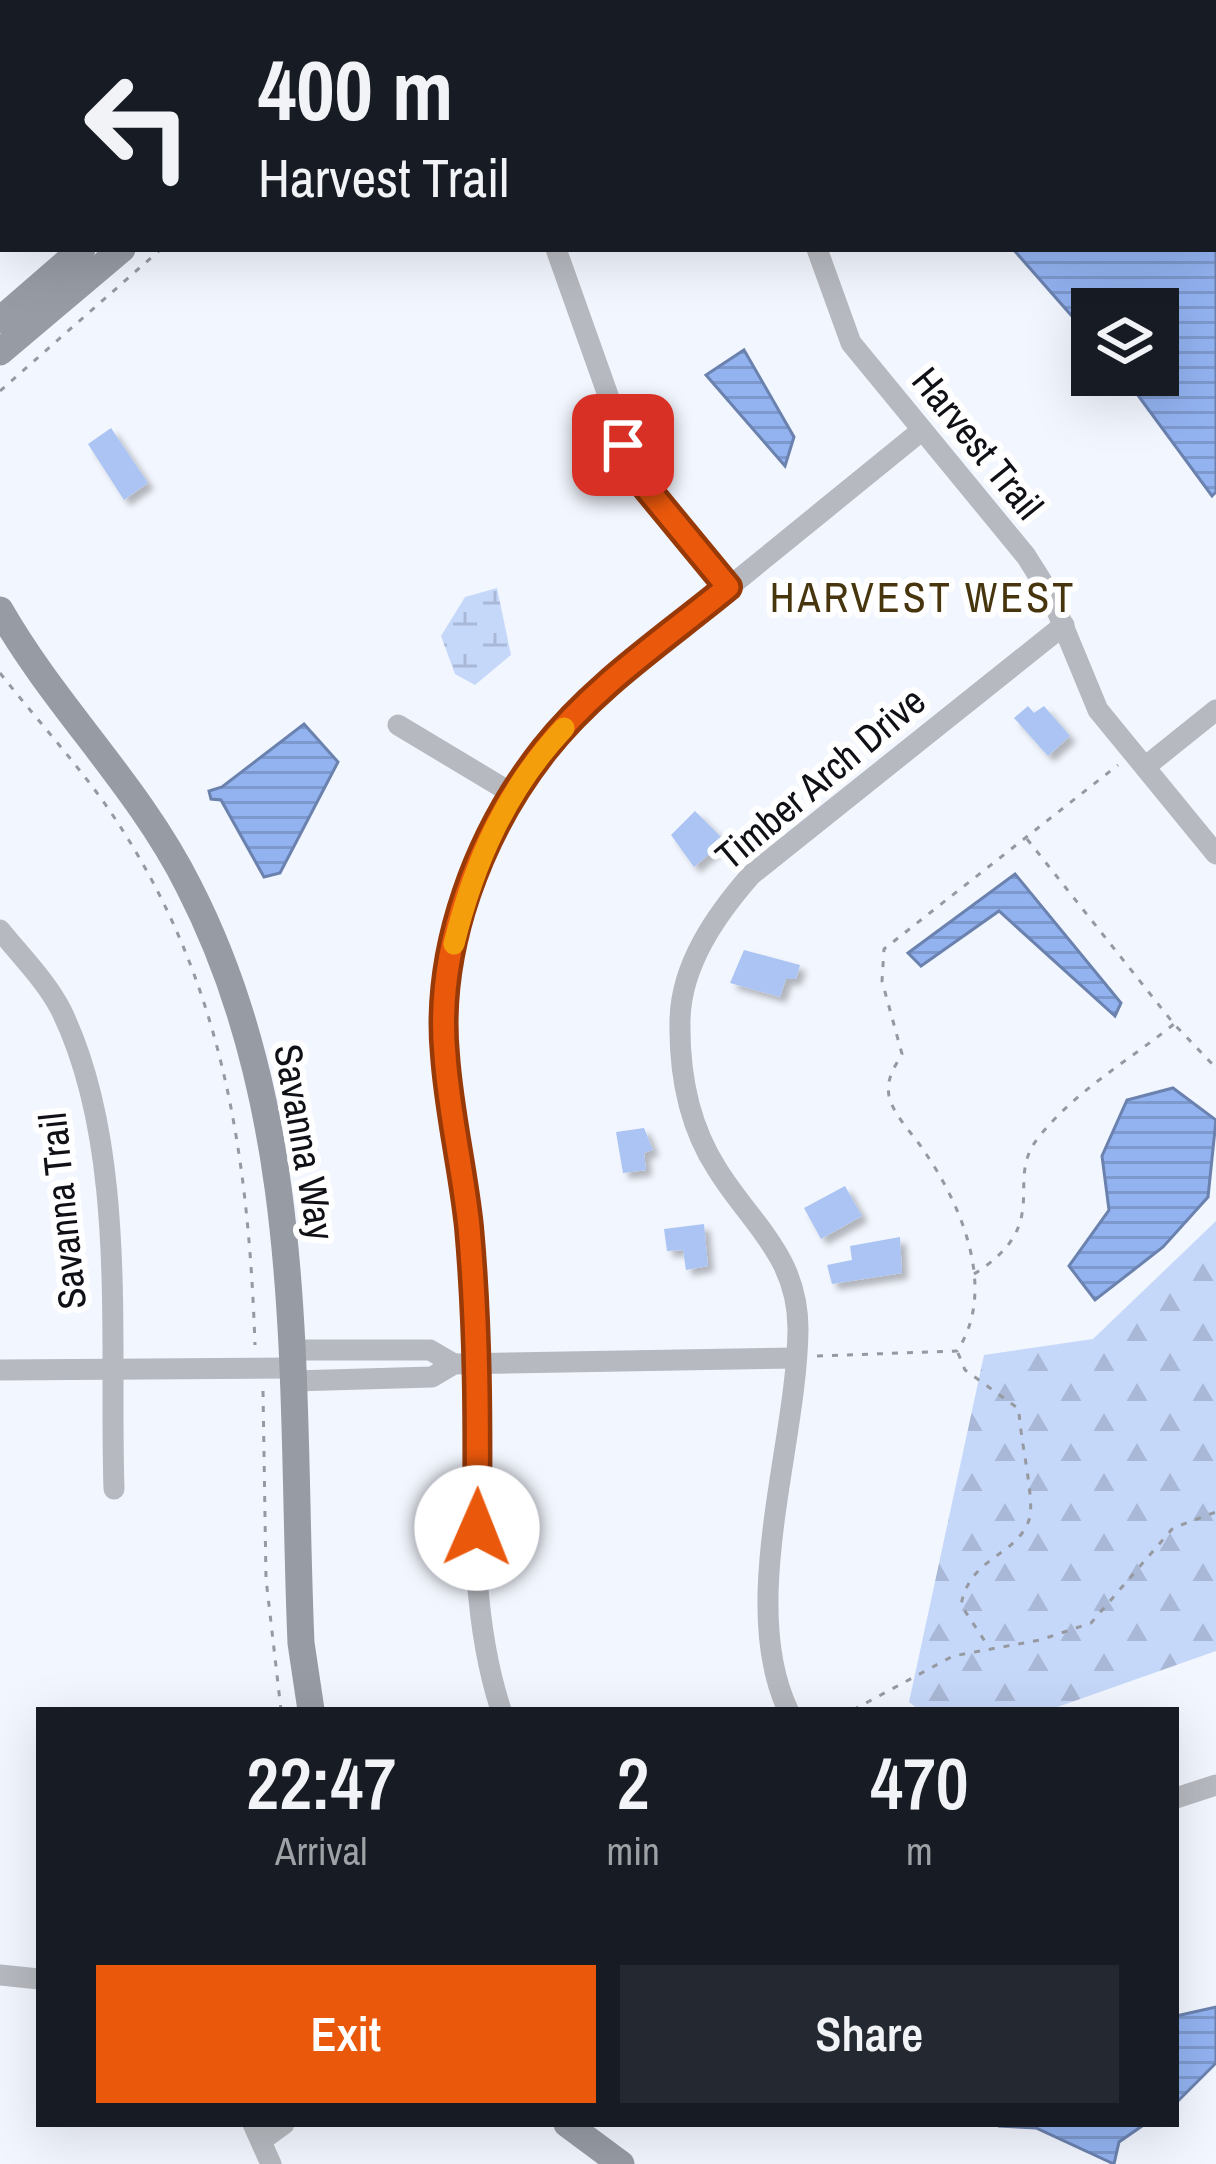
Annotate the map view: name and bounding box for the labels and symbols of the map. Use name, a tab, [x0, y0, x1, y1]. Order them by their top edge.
street label: Harvest Trail	[901, 356, 1055, 530]
pin	[572, 394, 674, 496]
district label: HARVEST WEST	[770, 569, 1076, 625]
street label: Timber Arch Drive	[704, 675, 936, 881]
street label: Savanna Way	[262, 1040, 348, 1244]
street label: Savanna Trail	[26, 1110, 98, 1312]
position arrow	[414, 1465, 540, 1591]

